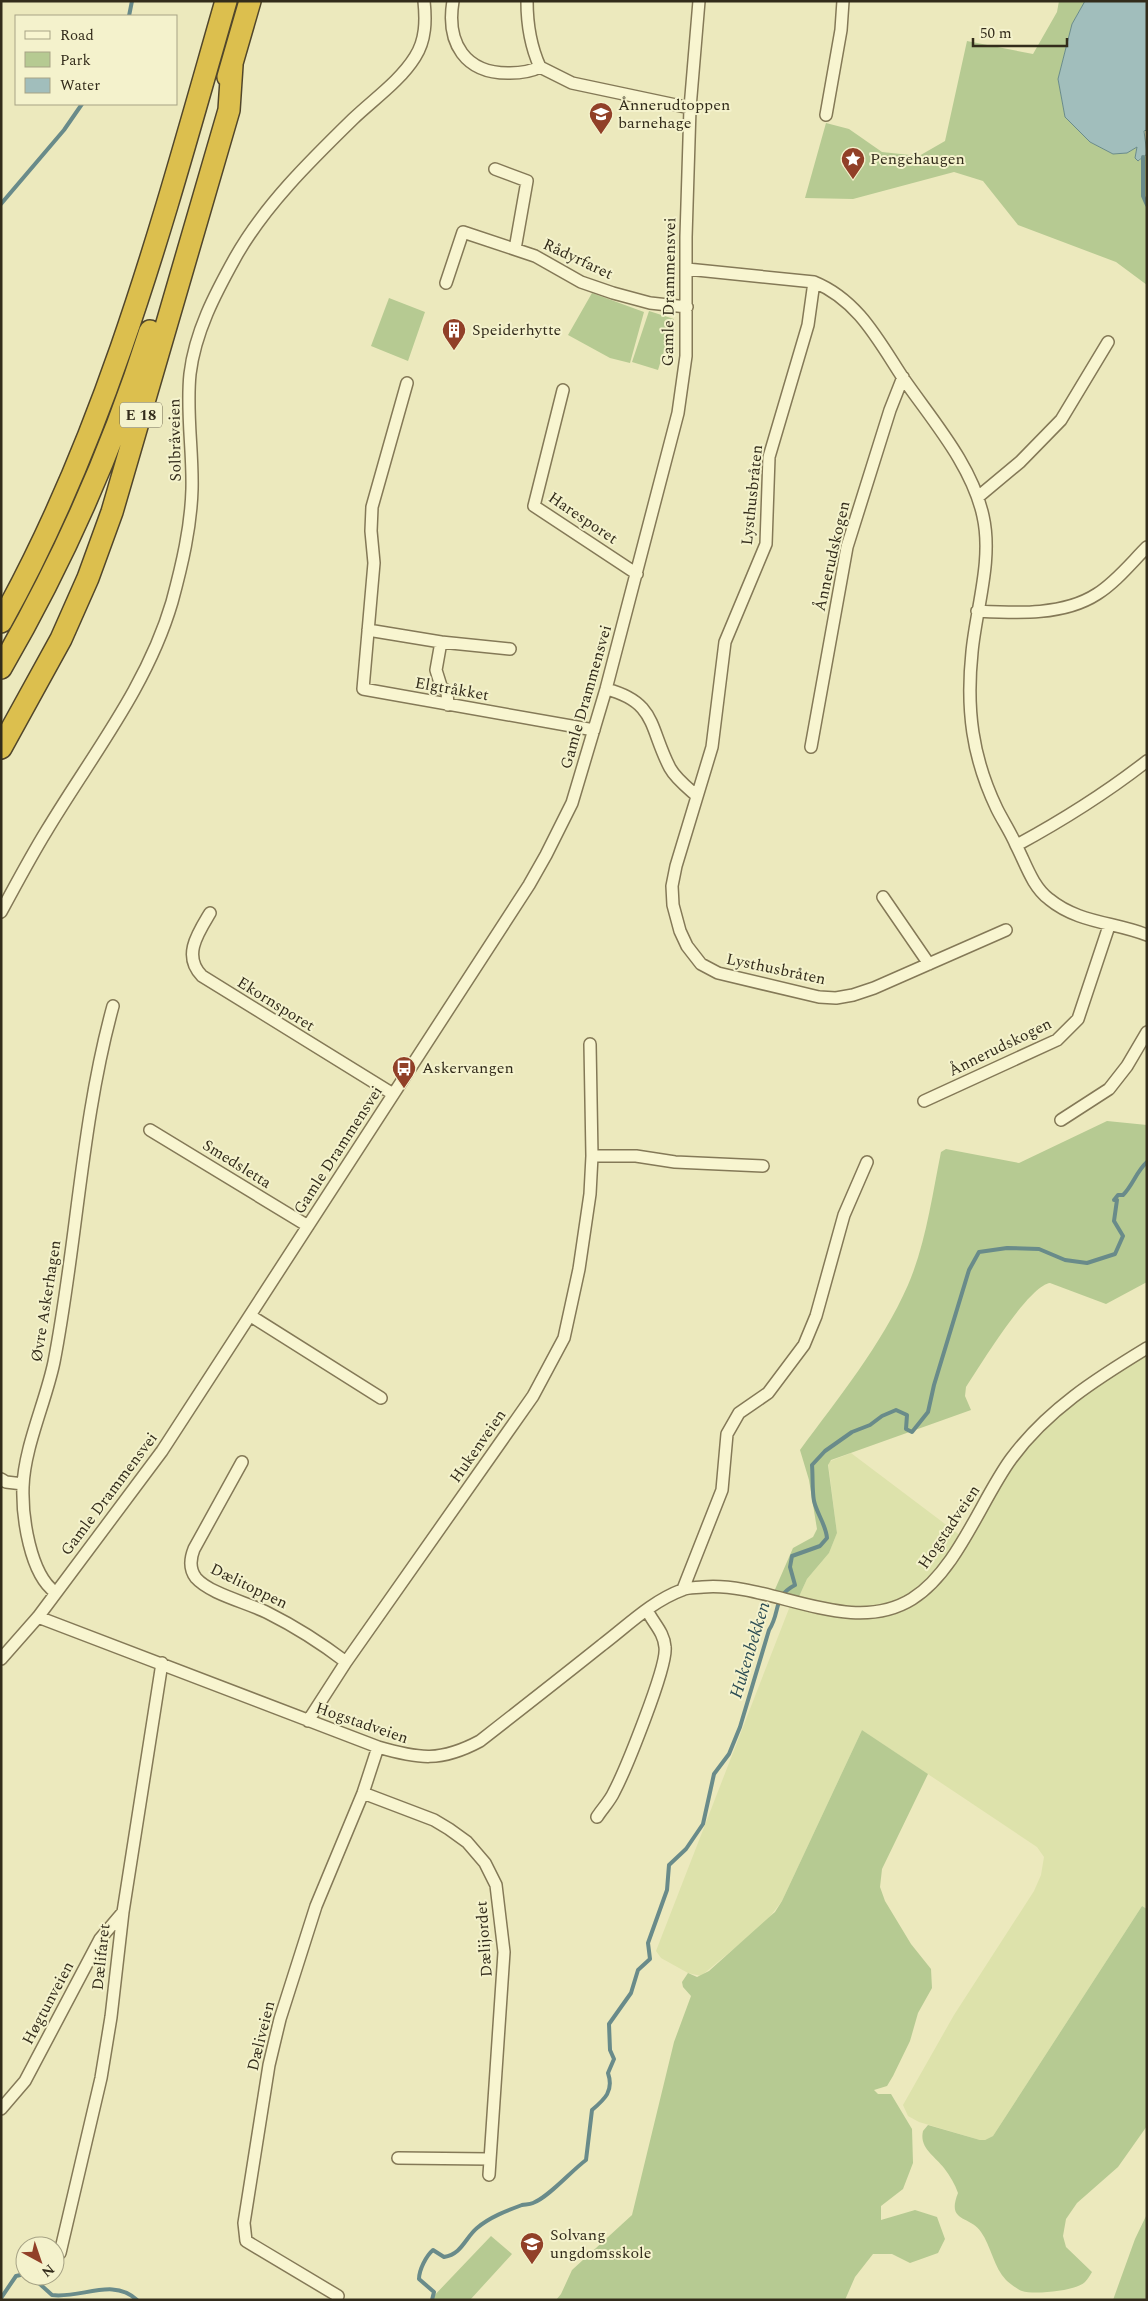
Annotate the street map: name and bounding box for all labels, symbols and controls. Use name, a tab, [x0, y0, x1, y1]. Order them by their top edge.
legend	[15, 15, 178, 105]
scale bar	[973, 15, 1067, 47]
text: 50 m	[980, 22, 1012, 45]
text: Road	[60, 24, 94, 47]
text: Park	[60, 49, 91, 72]
text: Water	[60, 74, 100, 97]
place label: Ånnerudtoppen barnehage	[618, 93, 730, 135]
school or university icon: Ånnerudtoppen barnehage	[588, 101, 614, 135]
place icon: Pengehaugen	[840, 146, 866, 180]
place label: Pengehaugen	[870, 147, 965, 171]
street label: Gamle Drammensvei	[656, 217, 682, 367]
street label: Rådyrfaret	[539, 232, 617, 286]
building icon: Speiderhytte	[441, 317, 467, 351]
place label: Speiderhytte	[472, 318, 561, 342]
street label: Solbråveien	[162, 398, 188, 482]
road number: E 18	[120, 402, 162, 428]
street label: Lysthusbråten	[735, 443, 769, 547]
street label: Haresporet	[543, 486, 623, 550]
street label: Ånnerudskogen	[808, 499, 856, 613]
street label: Gamle Drammensvei	[554, 622, 618, 772]
street label: Elgtråkket	[413, 671, 491, 707]
street label: Lysthusbråten	[724, 947, 828, 991]
street label: Ekornsporet	[232, 971, 320, 1038]
street label: Ånnerudskogen	[944, 1012, 1056, 1082]
bus stop icon: Askervangen	[391, 1055, 417, 1089]
place label: Askervangen	[422, 1056, 514, 1080]
street label: Gamle Drammensvei	[287, 1081, 389, 1219]
street label: Smedsletta	[198, 1133, 276, 1195]
street label: Øvre Askerhagen	[25, 1238, 67, 1364]
street label: Hukenveien	[444, 1404, 512, 1488]
street label: Gamle Drammensvei	[55, 1427, 163, 1561]
street label: Hogstadveien	[912, 1480, 986, 1574]
street label: Dælitoppen	[206, 1557, 292, 1615]
water label: Hukenbekken	[722, 1598, 778, 1702]
street label: Hogstadveien	[312, 1696, 412, 1750]
street label: Dælijordet	[469, 1900, 499, 1978]
street label: Dælifaret	[86, 1922, 116, 1992]
street label: Høgtunveien	[16, 1957, 80, 2049]
street label: Dæliveien	[241, 1998, 281, 2074]
place label: Solvang ungdomsskole	[550, 2223, 652, 2265]
school or university icon: Solvang ungdomsskole	[519, 2231, 545, 2265]
north arrow	[15, 2236, 65, 2286]
text: N	[37, 2259, 59, 2282]

